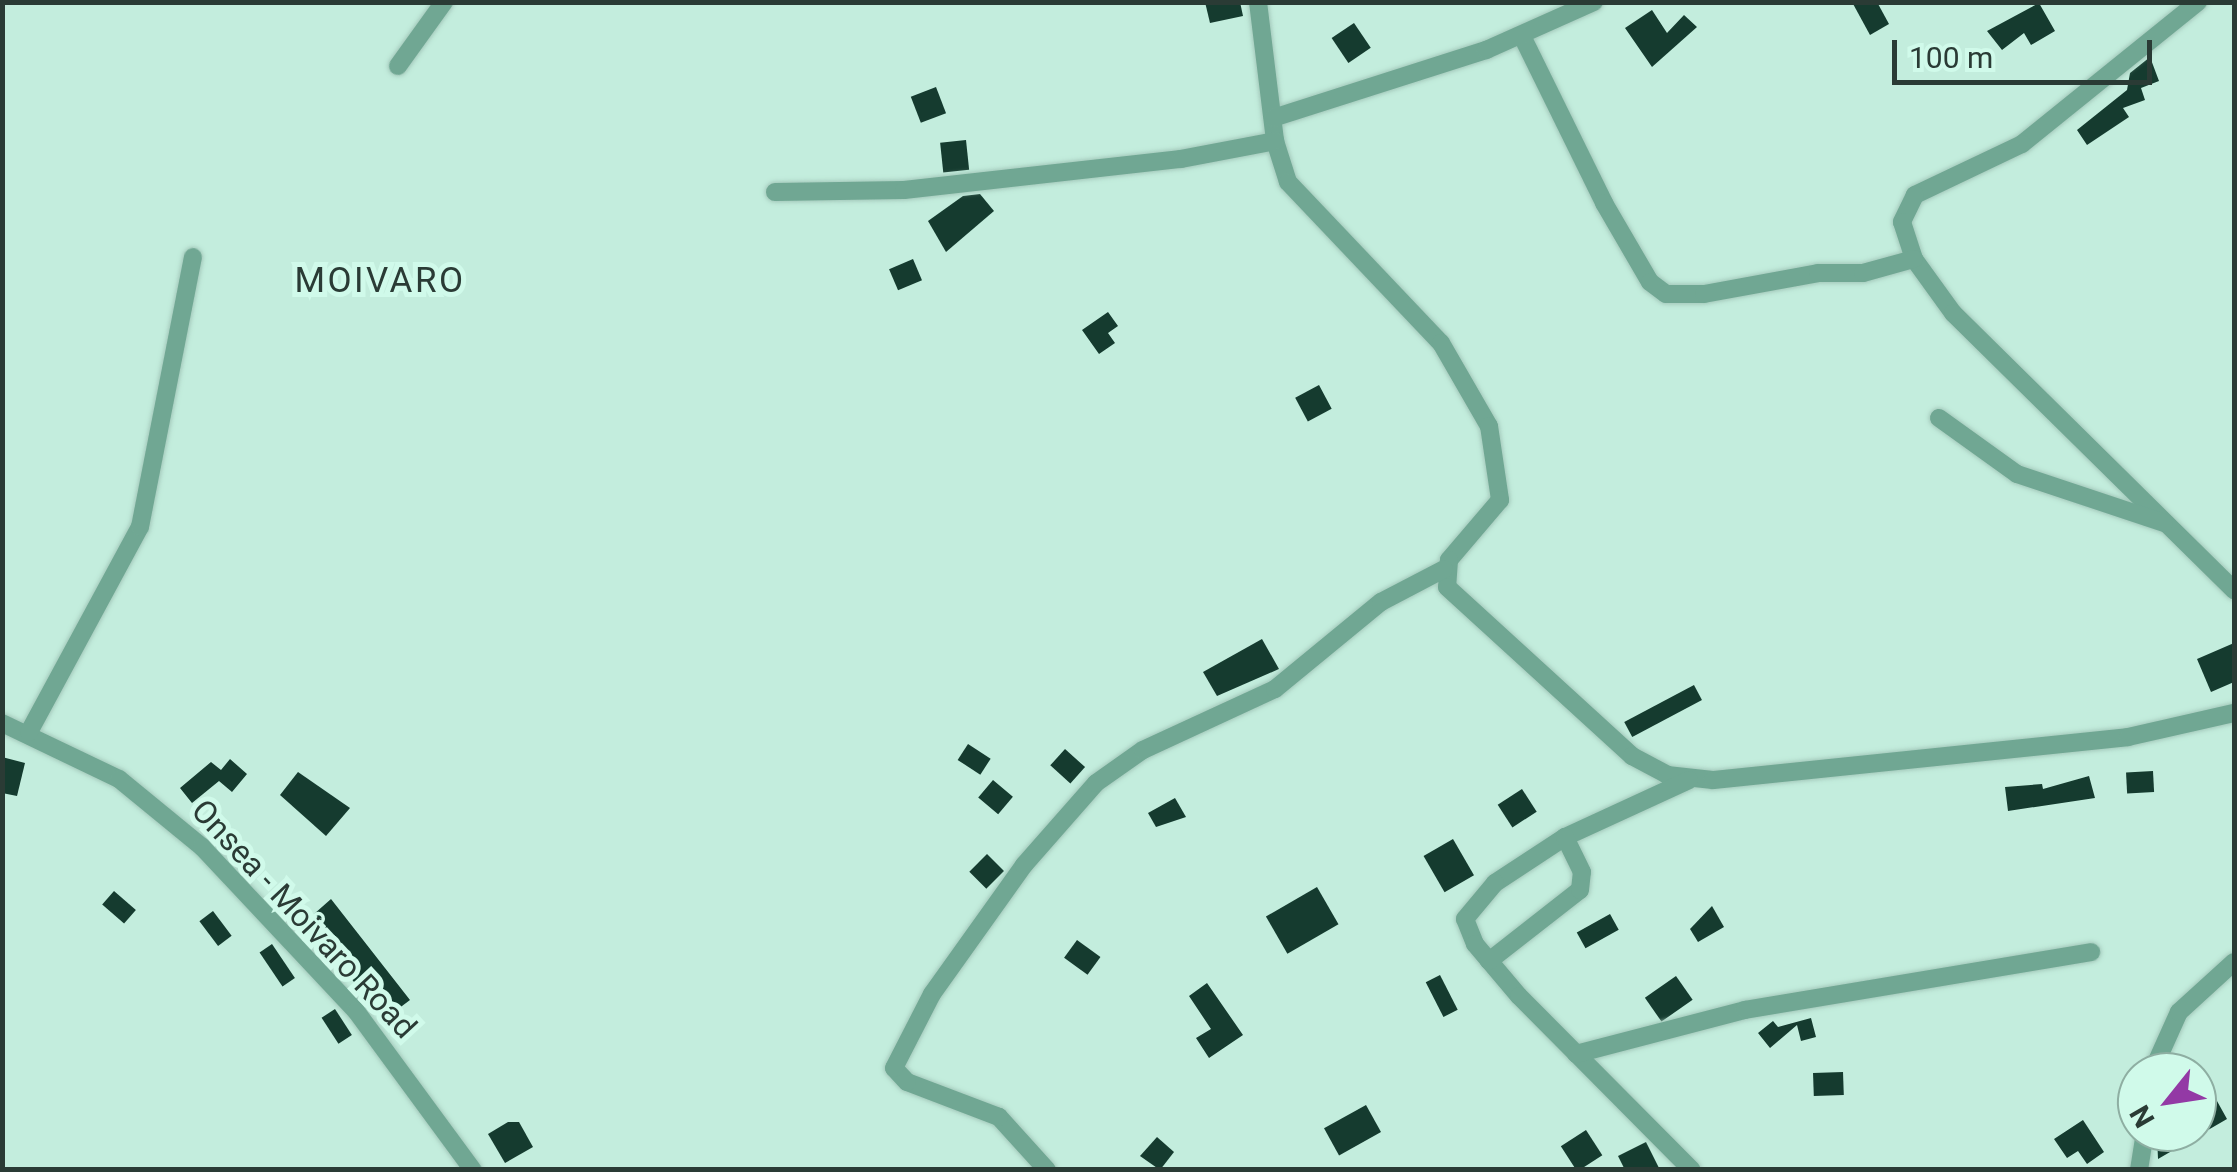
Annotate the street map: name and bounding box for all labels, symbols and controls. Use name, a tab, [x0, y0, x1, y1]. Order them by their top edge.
scale bar	[1897, 20, 2157, 82]
text: 100 m	[1909, 40, 1993, 75]
district label: MOIVARO	[294, 260, 466, 302]
street label: Onsea - Moivaro Road	[184, 792, 424, 1046]
north arrow	[2117, 1052, 2217, 1152]
text: N	[2123, 1099, 2162, 1133]

